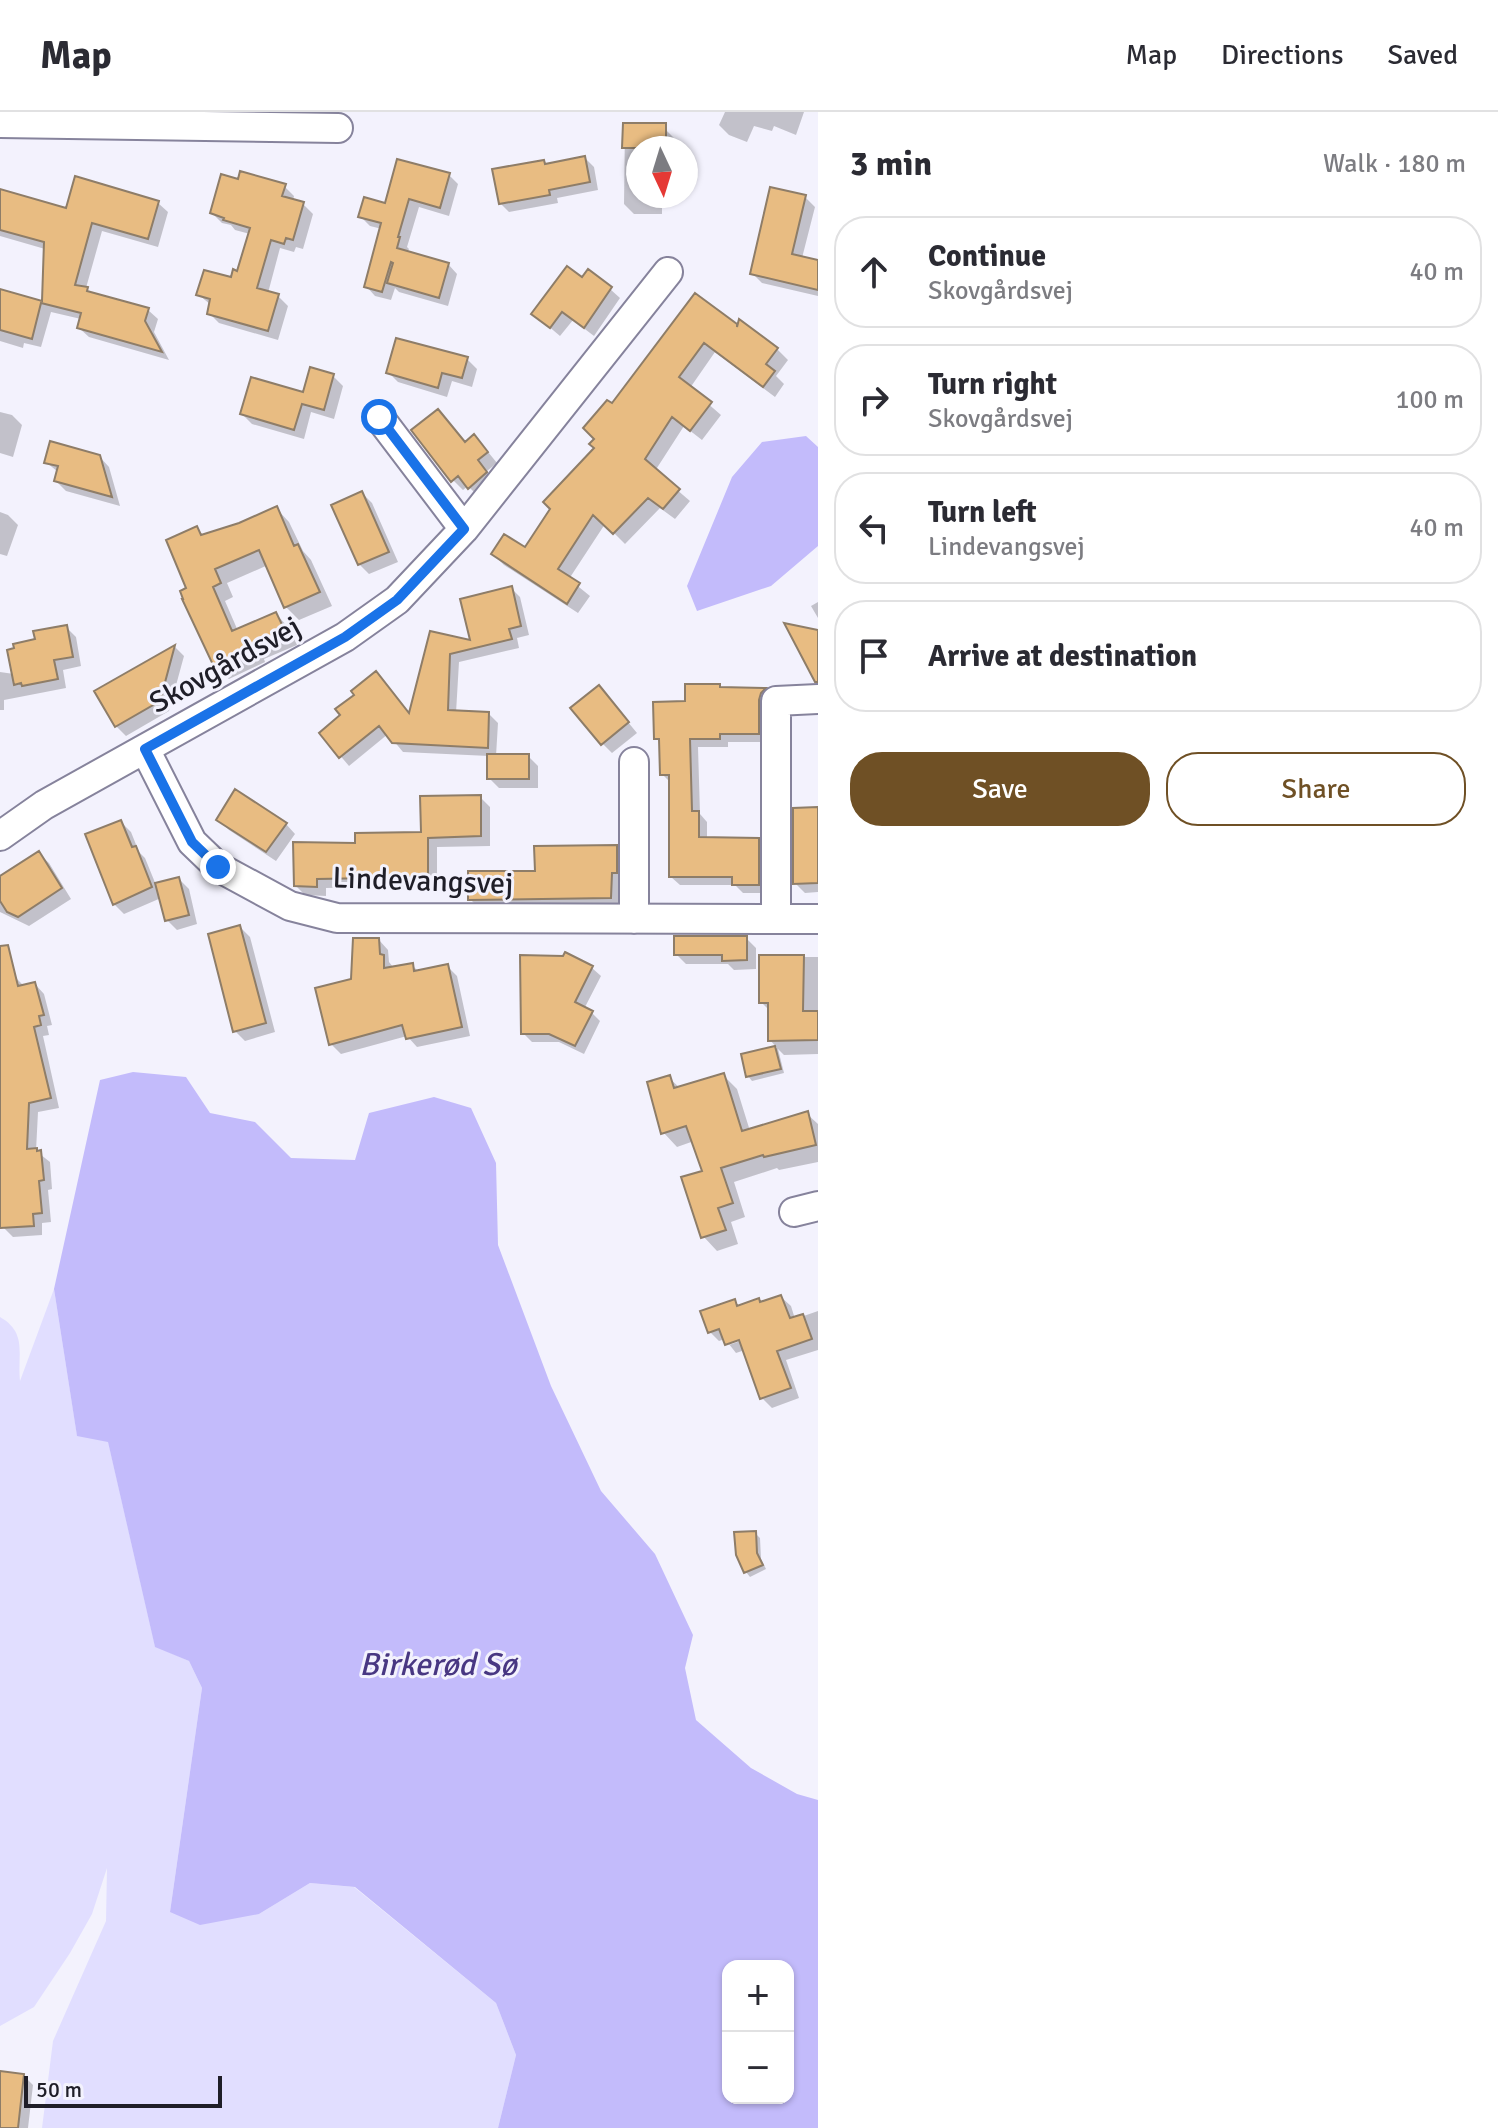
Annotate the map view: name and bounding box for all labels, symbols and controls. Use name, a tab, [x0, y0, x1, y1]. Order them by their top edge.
text: Map	[40, 32, 112, 79]
text: Map	[1125, 38, 1177, 72]
text: Directions	[1221, 38, 1343, 72]
text: Saved	[1387, 38, 1458, 72]
north arrow	[626, 136, 698, 208]
text: 3 min	[850, 143, 932, 185]
text: Walk · 180 m	[1323, 148, 1466, 180]
text: Continue	[928, 238, 1046, 275]
icon: ahead	[852, 250, 896, 294]
text: 40 m	[1409, 256, 1464, 288]
text: Skovgårdsvej	[928, 275, 1073, 307]
text: Turn right	[928, 366, 1057, 403]
icon: right	[852, 378, 896, 422]
text: 100 m	[1395, 384, 1464, 416]
route start	[361, 399, 397, 435]
text: Skovgårdsvej	[928, 403, 1073, 435]
text: Turn left	[928, 494, 1037, 531]
icon: left	[852, 506, 896, 550]
text: 40 m	[1409, 512, 1464, 544]
text: Lindevangsvej	[928, 531, 1085, 563]
street label: Skovgårdsvej	[143, 608, 307, 722]
icon: arrive	[852, 634, 896, 678]
text: Arrive at destination	[928, 638, 1197, 675]
button: Save	[850, 752, 1150, 826]
button: Share	[1166, 752, 1466, 826]
route end	[200, 849, 236, 885]
street label: Lindevangsvej	[332, 859, 514, 903]
water label: Birkerød Sø	[359, 1645, 519, 1684]
map controls	[722, 1960, 794, 2104]
button: +	[722, 1960, 794, 2032]
button: −	[722, 2032, 794, 2104]
scale bar	[24, 2072, 222, 2108]
text: 50 m	[36, 2076, 82, 2103]

